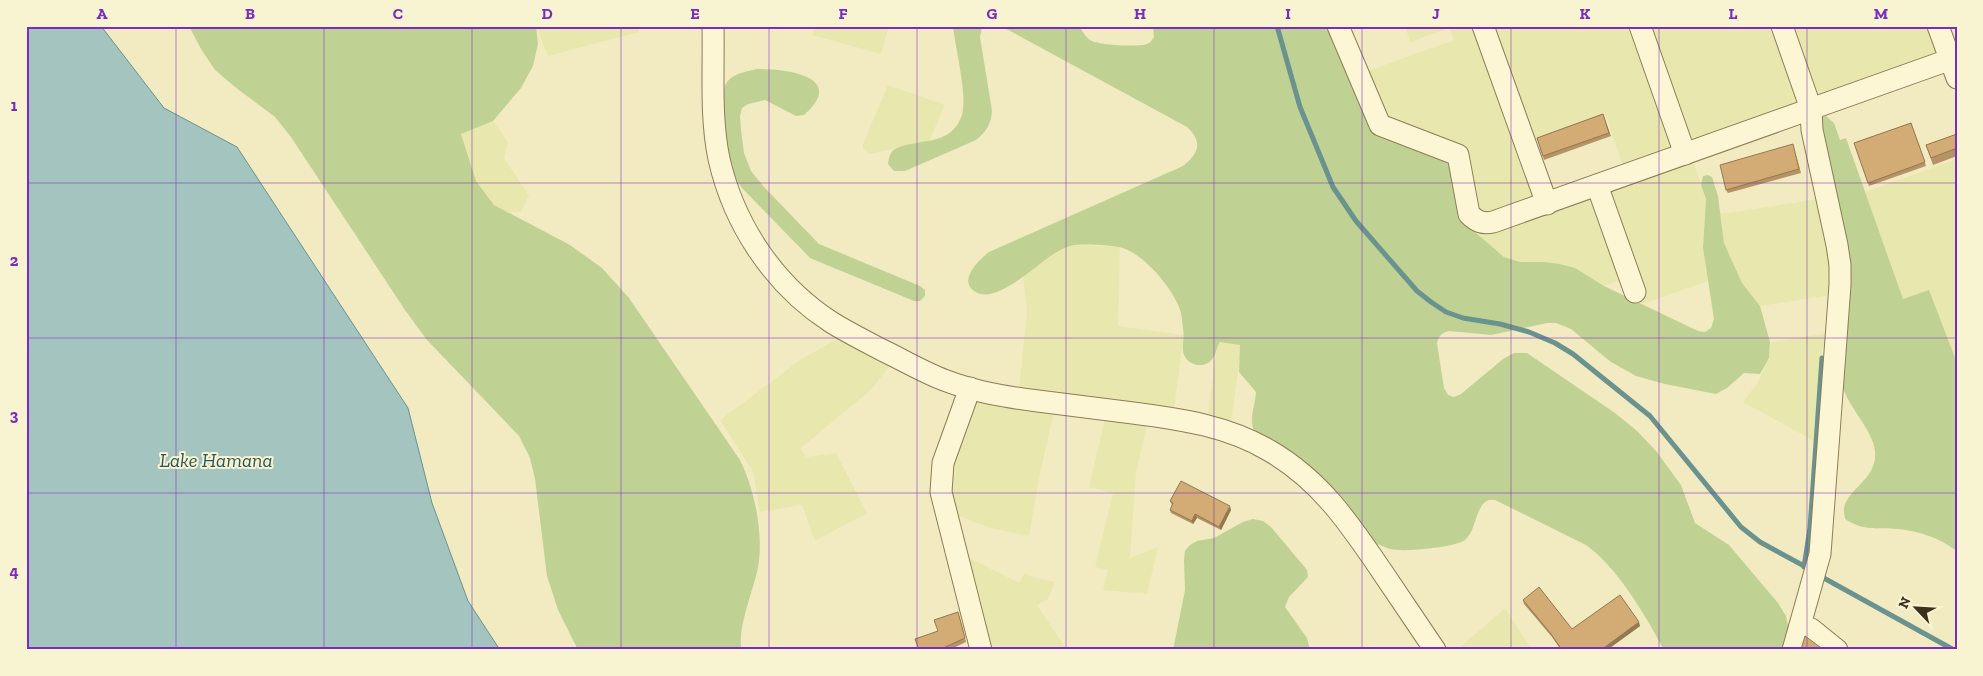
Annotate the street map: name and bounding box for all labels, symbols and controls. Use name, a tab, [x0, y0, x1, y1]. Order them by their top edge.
text: A	[97, 4, 108, 23]
text: B	[245, 4, 255, 23]
text: C	[393, 4, 403, 23]
text: D	[541, 4, 553, 23]
text: E	[690, 4, 700, 23]
text: F	[838, 4, 848, 23]
text: G	[987, 4, 998, 23]
text: H	[1134, 4, 1146, 23]
text: I	[1285, 4, 1291, 23]
text: J	[1432, 4, 1440, 23]
text: K	[1580, 4, 1591, 23]
text: L	[1729, 4, 1738, 23]
text: M	[1874, 4, 1888, 23]
text: 1	[11, 96, 18, 115]
text: 2	[10, 251, 19, 270]
text: 3	[10, 406, 19, 425]
water label: Lake Hamana	[159, 448, 273, 472]
text: 4	[9, 562, 19, 581]
north arrow	[1890, 584, 1940, 634]
text: N	[1895, 594, 1915, 611]

